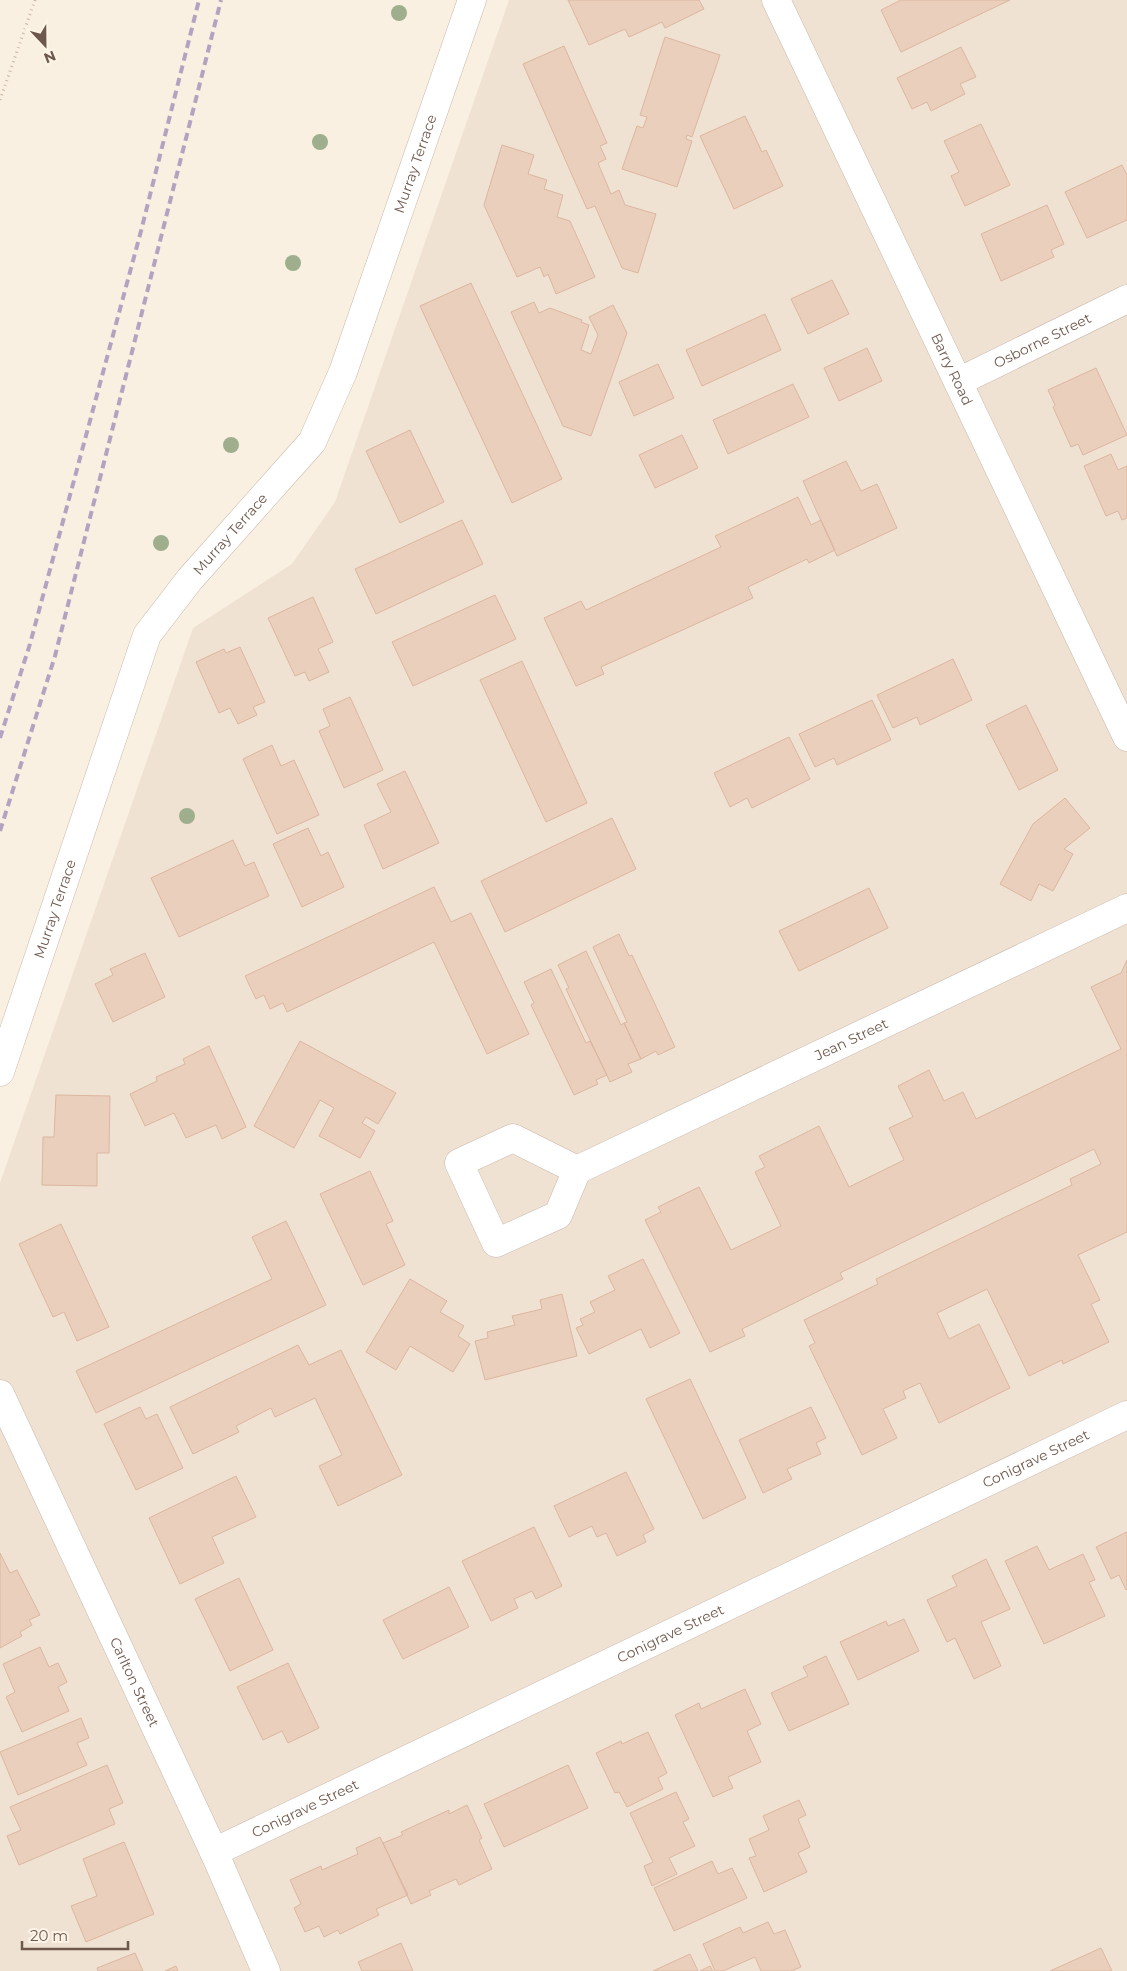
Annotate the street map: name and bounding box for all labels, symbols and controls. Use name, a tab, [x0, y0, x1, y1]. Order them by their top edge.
north arrow	[20, 20, 70, 70]
text: N	[41, 47, 58, 68]
street label: Murray Terrace	[390, 112, 441, 216]
street label: Osborne Street	[991, 309, 1094, 372]
street label: Barry Road	[927, 330, 977, 408]
street label: Murray Terrace	[189, 489, 271, 579]
street label: Murray Terrace	[30, 857, 80, 961]
street label: Jean Street	[811, 1014, 891, 1065]
street label: Conigrave Street	[979, 1425, 1092, 1492]
street label: Conigrave Street	[614, 1600, 727, 1667]
street label: Carlton Street	[106, 1634, 163, 1730]
street label: Conigrave Street	[249, 1775, 362, 1842]
scale bar	[22, 1918, 129, 1950]
text: 20 m	[30, 1926, 68, 1945]

